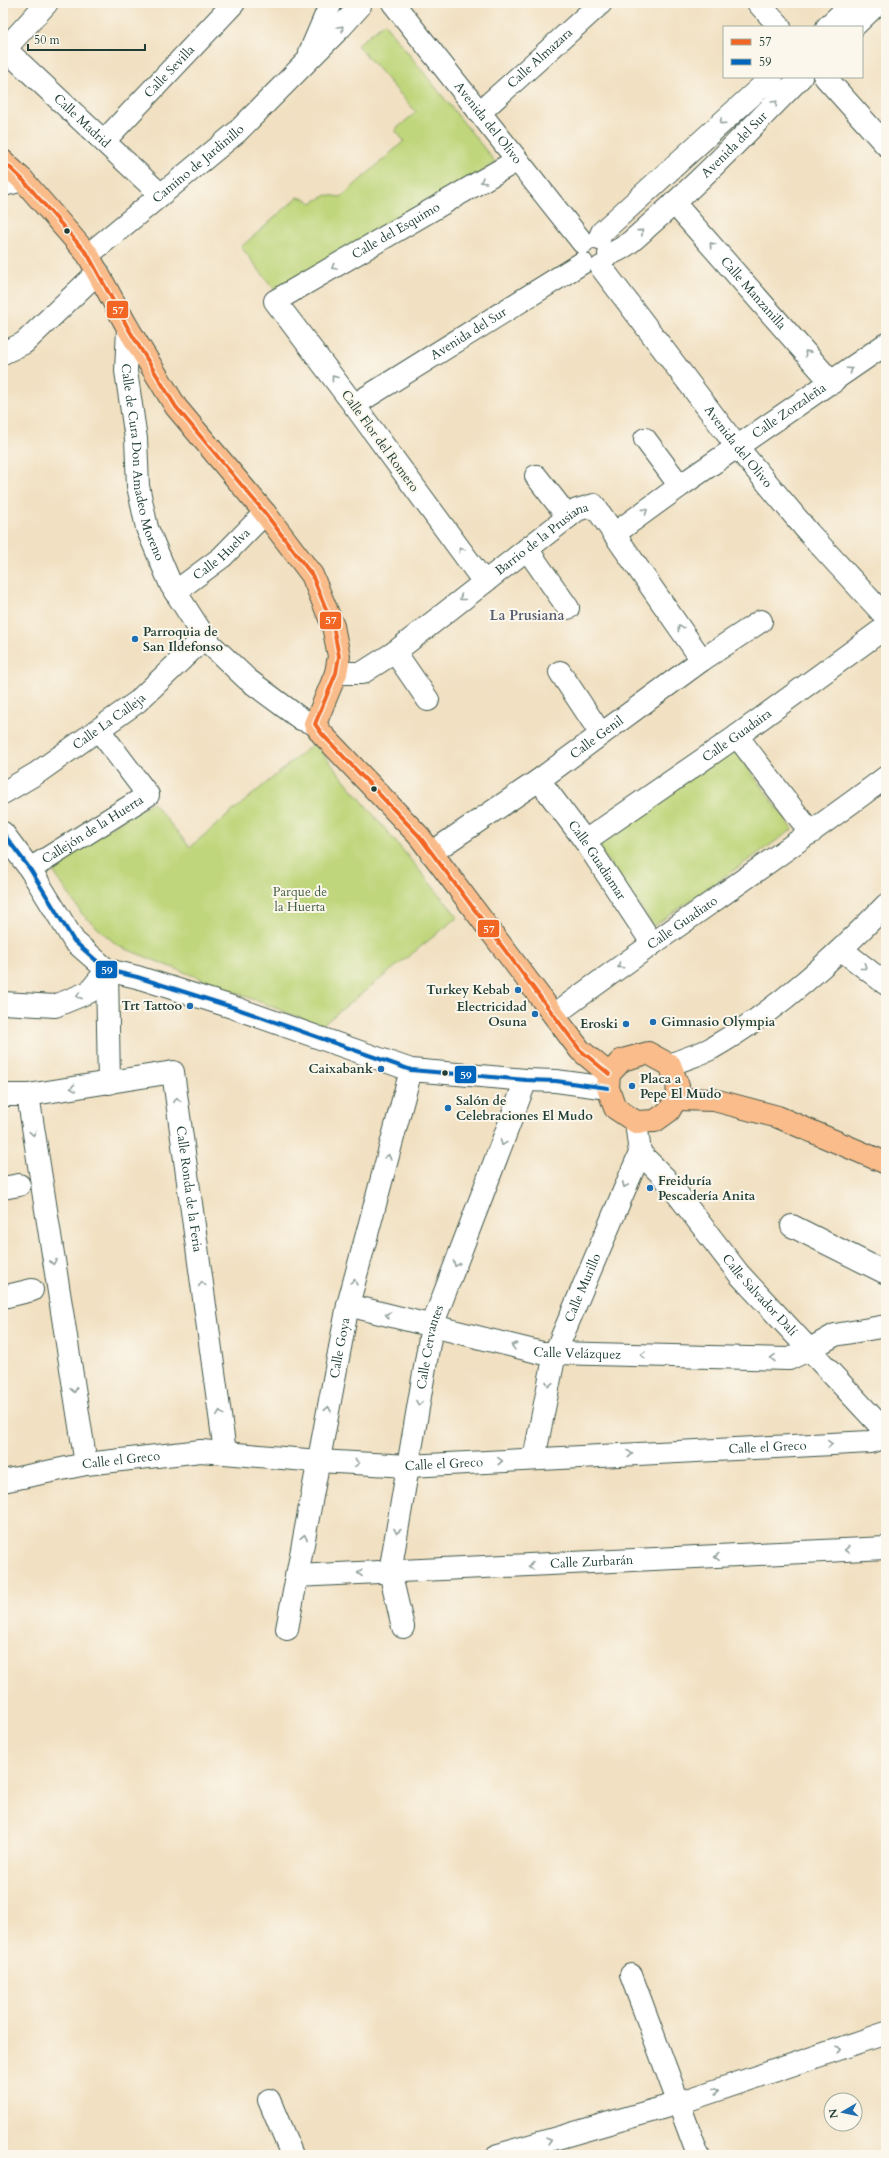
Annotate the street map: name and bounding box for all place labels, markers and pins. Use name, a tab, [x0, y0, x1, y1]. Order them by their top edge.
unlabelled marker	[62, 226, 72, 236]
place label: Parroquia de San Ildefonso	[143, 623, 223, 656]
marker: Parroquia de San Ildefonso	[130, 634, 140, 644]
unlabelled marker	[369, 784, 379, 794]
place label: Turkey Kebab	[426, 981, 510, 999]
marker: Turkey Kebab	[513, 985, 523, 995]
place label: Trt Tattoo	[121, 997, 182, 1015]
place label: Electricidad Osuna	[457, 998, 528, 1031]
marker: Trt Tattoo	[185, 1001, 195, 1011]
marker: Electricidad Osuna	[530, 1009, 540, 1019]
place label: Gimnasio Olympia	[661, 1013, 776, 1031]
place label: Eroski	[580, 1015, 618, 1033]
marker: Gimnasio Olympia	[648, 1017, 658, 1027]
marker: Eroski	[621, 1019, 631, 1029]
place label: Caixabank	[308, 1060, 374, 1078]
marker: Caixabank	[376, 1064, 386, 1074]
unlabelled marker	[440, 1068, 450, 1078]
place label: Placa a Pepe El Mudo	[640, 1070, 722, 1103]
marker: Placa a Pepe El Mudo	[627, 1081, 637, 1091]
place label: Salón de Celebraciones El Mudo	[456, 1092, 593, 1125]
marker: Salón de Celebraciones El Mudo	[443, 1103, 453, 1113]
place label: Freiduría Pescadería Anita	[658, 1172, 756, 1205]
marker: Freiduría Pescadería Anita	[645, 1183, 655, 1193]

